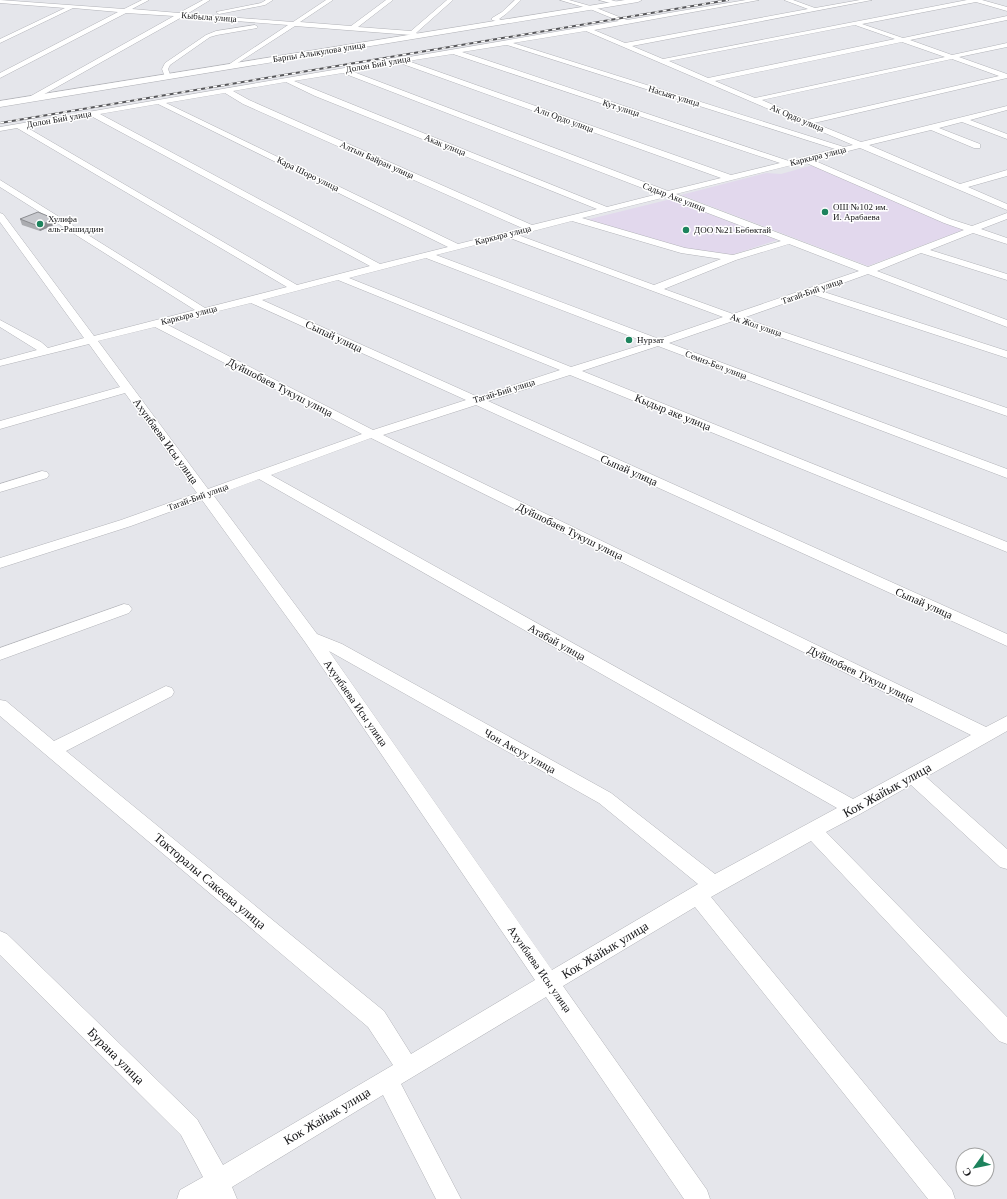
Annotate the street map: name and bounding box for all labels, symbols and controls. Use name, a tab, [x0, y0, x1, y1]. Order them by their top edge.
street label: Кыбыла улица	[181, 10, 237, 24]
street label: Барпы Алыкулова улица	[272, 40, 366, 64]
street label: Долон Бий улица	[345, 53, 411, 75]
street label: Насыят улица	[647, 83, 701, 109]
street label: Кут улица	[601, 97, 641, 119]
street label: Ак Ордо улица	[769, 102, 825, 134]
street label: Алп Ордо улица	[533, 104, 595, 134]
street label: Долон Бий улица	[26, 108, 92, 130]
street label: Акак улица	[423, 132, 467, 158]
street label: Алтын Байран улица	[339, 139, 415, 181]
street label: Каркыра улица	[789, 144, 847, 168]
street label: Кара Шоро улица	[275, 155, 341, 193]
street label: Садыр Аке улица	[641, 180, 707, 214]
place label: ОШ №102 им. И. Арабаева	[833, 202, 888, 222]
marker: ОШ №102 им. И. Арабаева	[820, 207, 830, 217]
place label: Хулифа аль-Рашиддин	[48, 214, 103, 234]
marker: Хулифа аль-Рашиддин	[35, 219, 45, 229]
street label: Каркыра улица	[474, 223, 532, 247]
marker: ДОО №21 Бөбөктай	[681, 225, 691, 235]
place label: ДОО №21 Бөбөктай	[694, 225, 771, 235]
street label: Тагай-Бий улица	[780, 276, 844, 306]
street label: Каркыра улица	[160, 303, 218, 327]
street label: Ак Жол улица	[729, 311, 783, 339]
street label: Сыпай улица	[304, 318, 364, 354]
marker: Нурзат	[624, 335, 634, 345]
place label: Нурзат	[637, 335, 664, 345]
street label: Семиз-Бел улица	[684, 349, 748, 381]
street label: Дуйшобаев Тукуш улица	[225, 355, 335, 419]
street label: Тагай-Бий улица	[472, 377, 536, 405]
street label: Кыдыр аке улица	[633, 391, 713, 433]
street label: Ахунбаева Исы улица	[131, 396, 201, 486]
street label: Сыпай улица	[599, 452, 660, 488]
street label: Тагай-Бий улица	[166, 481, 230, 513]
street label: Дуйшобаев Тукуш улица	[515, 500, 625, 562]
street label: Сыпай улица	[894, 585, 955, 621]
street label: Атабай улица	[526, 621, 588, 663]
street label: Дуйшобаев Тукуш улица	[806, 643, 916, 705]
street label: Ахунбаева Исы улица	[322, 658, 390, 749]
street label: Чон Аксуу улица	[482, 726, 558, 776]
street label: Кок Жайык улица	[840, 759, 934, 820]
street label: Токторалы Сакеева улица	[151, 830, 269, 932]
street label: Кок Жайык улица	[559, 918, 651, 982]
street label: Ахунбаева Исы улица	[506, 924, 574, 1015]
street label: Бурана улица	[85, 1025, 148, 1088]
street label: Кок Жайык улица	[281, 1084, 373, 1148]
north arrow	[955, 1147, 995, 1187]
text: С	[959, 1166, 974, 1179]

